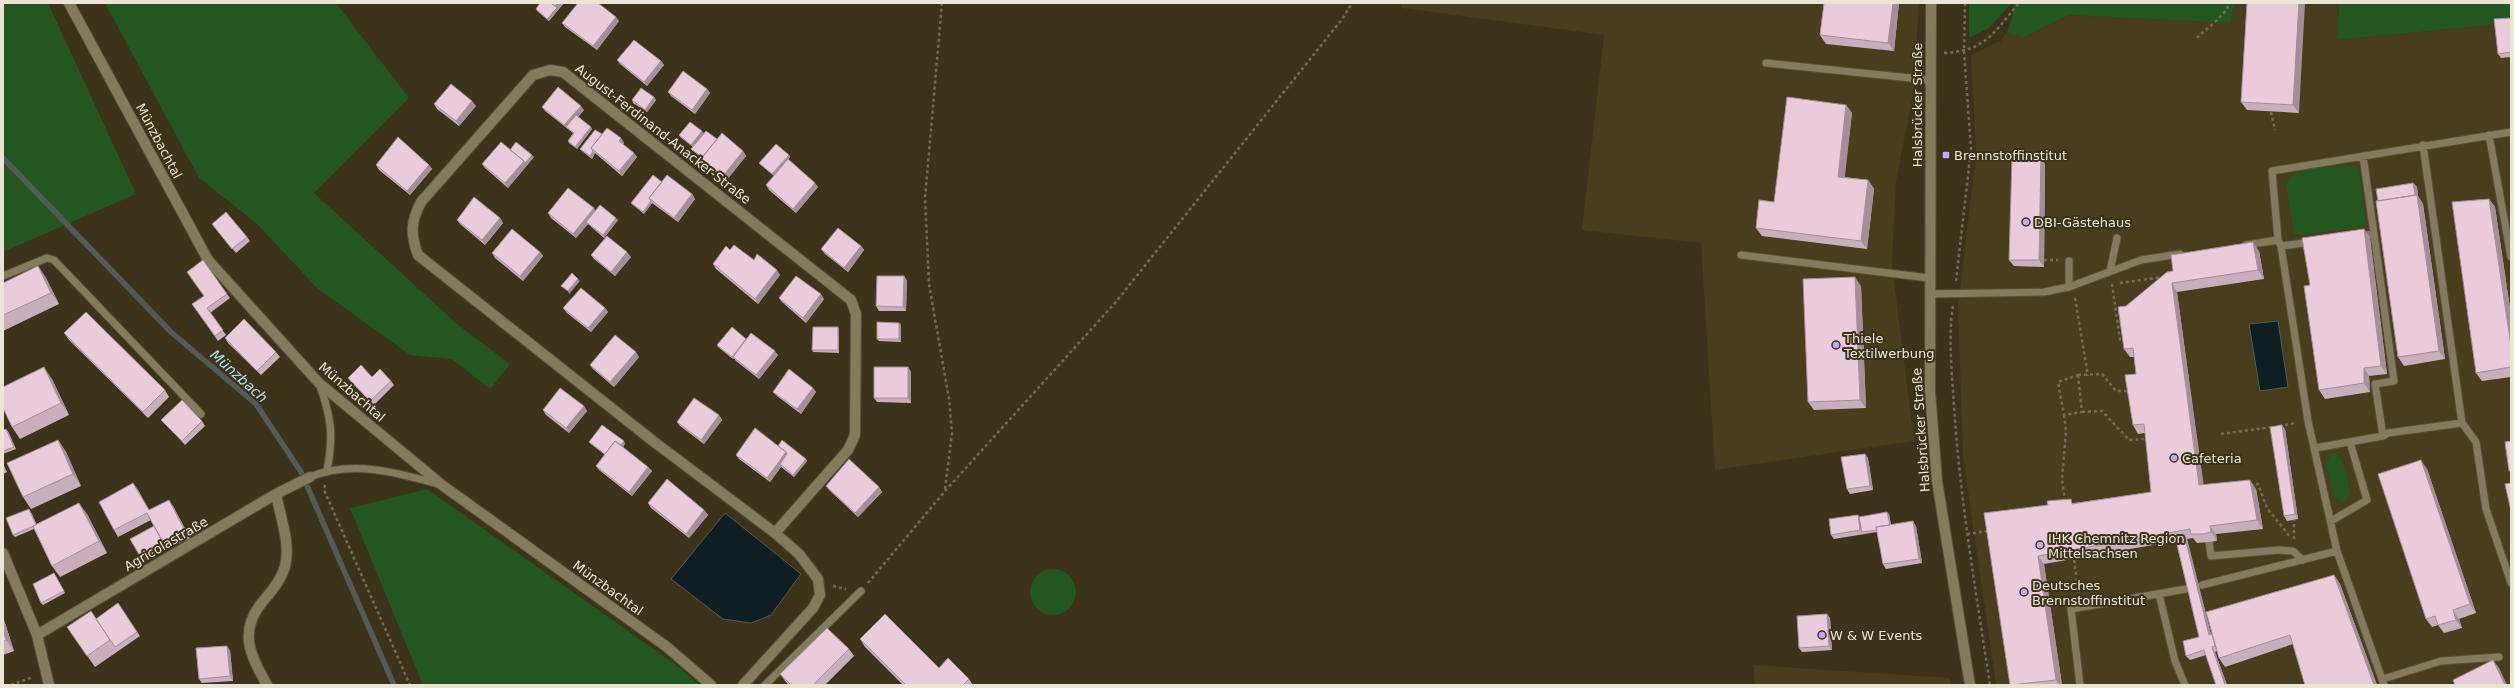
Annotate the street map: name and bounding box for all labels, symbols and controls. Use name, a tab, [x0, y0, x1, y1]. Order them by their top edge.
street label: Halsbrücker Straße	[1910, 43, 1925, 167]
street label: August-Ferdinand-Anacker-Straße	[572, 61, 754, 207]
street label: Münzbachtal	[133, 101, 185, 181]
place label: Brennstoffinstitut	[1954, 148, 2067, 163]
marker: Brennstoffinstitut	[1941, 150, 1951, 160]
place label: DBI-Gästehaus	[2034, 215, 2131, 230]
marker: DBI-Gästehaus	[2021, 217, 2031, 227]
place label: Thiele Textilwerbung	[1843, 331, 1934, 361]
marker: Thiele Textilwerbung	[1831, 340, 1841, 350]
water label: Münzbach	[207, 346, 271, 406]
street label: Münzbachtal	[316, 359, 388, 425]
street label: Halsbrücker Straße	[1909, 367, 1933, 493]
place label: Cafeteria	[2182, 451, 2242, 466]
marker: Cafeteria	[2169, 453, 2179, 463]
street label: Agricolastraße	[121, 514, 211, 574]
place label: IHK Chemnitz Region Mittelsachsen	[2048, 531, 2185, 561]
marker: IHK Chemnitz Region Mittelsachsen	[2035, 540, 2045, 550]
street label: Münzbachtal	[570, 558, 646, 618]
place label: Deutsches Brennstoffinstitut	[2032, 578, 2145, 608]
marker: Deutsches Brennstoffinstitut	[2019, 587, 2029, 597]
place label: W & W Events	[1830, 628, 1922, 643]
marker: W & W Events	[1817, 630, 1827, 640]

